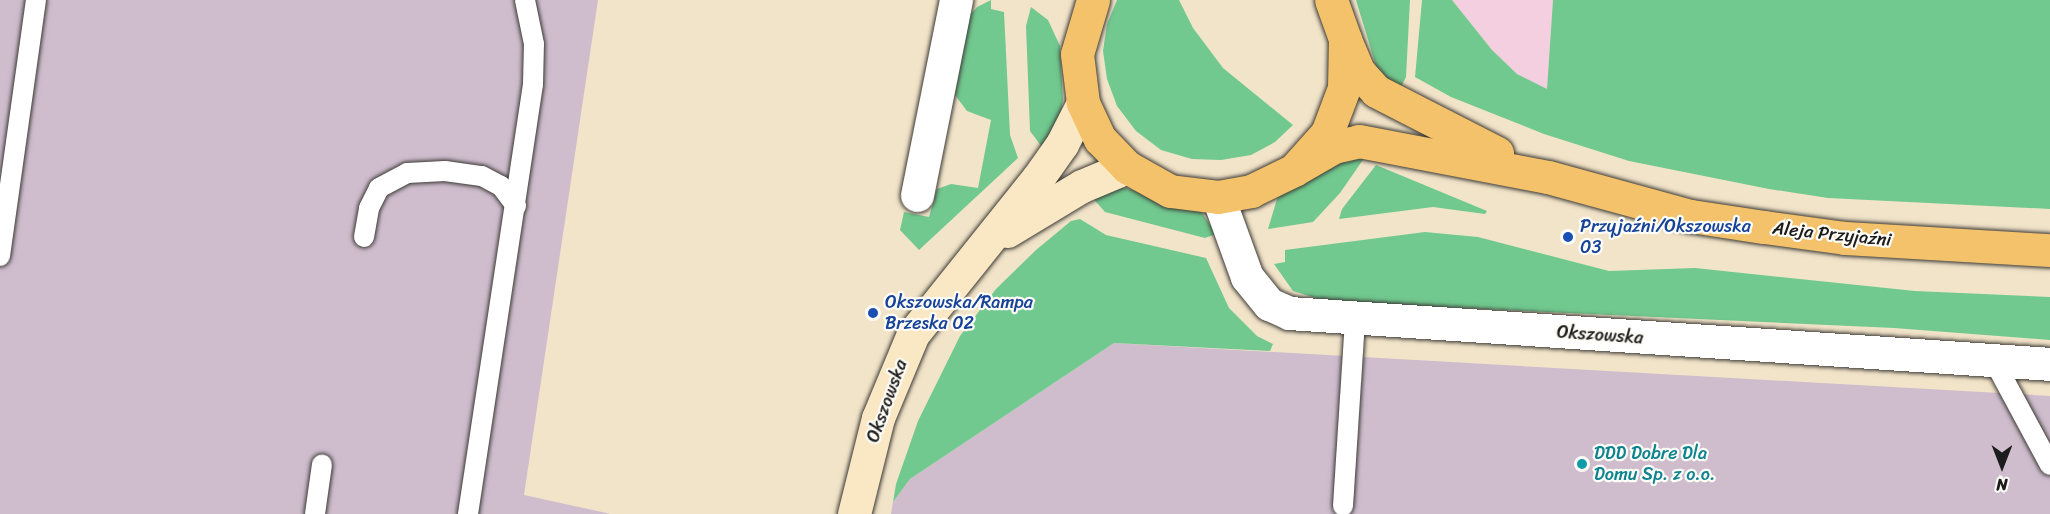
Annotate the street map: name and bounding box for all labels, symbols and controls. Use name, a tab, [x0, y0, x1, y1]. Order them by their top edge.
place label: Przyjaźni/Okszowska 03	[1580, 216, 1751, 258]
street label: Aleja Przyjaźni	[1771, 217, 1893, 251]
marker: Przyjaźni/Okszowska 03	[1561, 230, 1575, 244]
place label: Okszowska/Rampa Brzeska 02	[885, 292, 1033, 334]
marker: Okszowska/Rampa Brzeska 02	[866, 306, 880, 320]
street label: Okszowska	[1556, 321, 1644, 349]
street label: Okszowska	[862, 357, 912, 445]
north arrow	[1972, 436, 2032, 496]
place label: DDD Dobre Dla Domu Sp. z o.o.	[1594, 443, 1715, 486]
marker: DDD Dobre Dla Domu Sp. z o.o.	[1575, 457, 1589, 471]
text: N	[1996, 470, 2008, 499]

